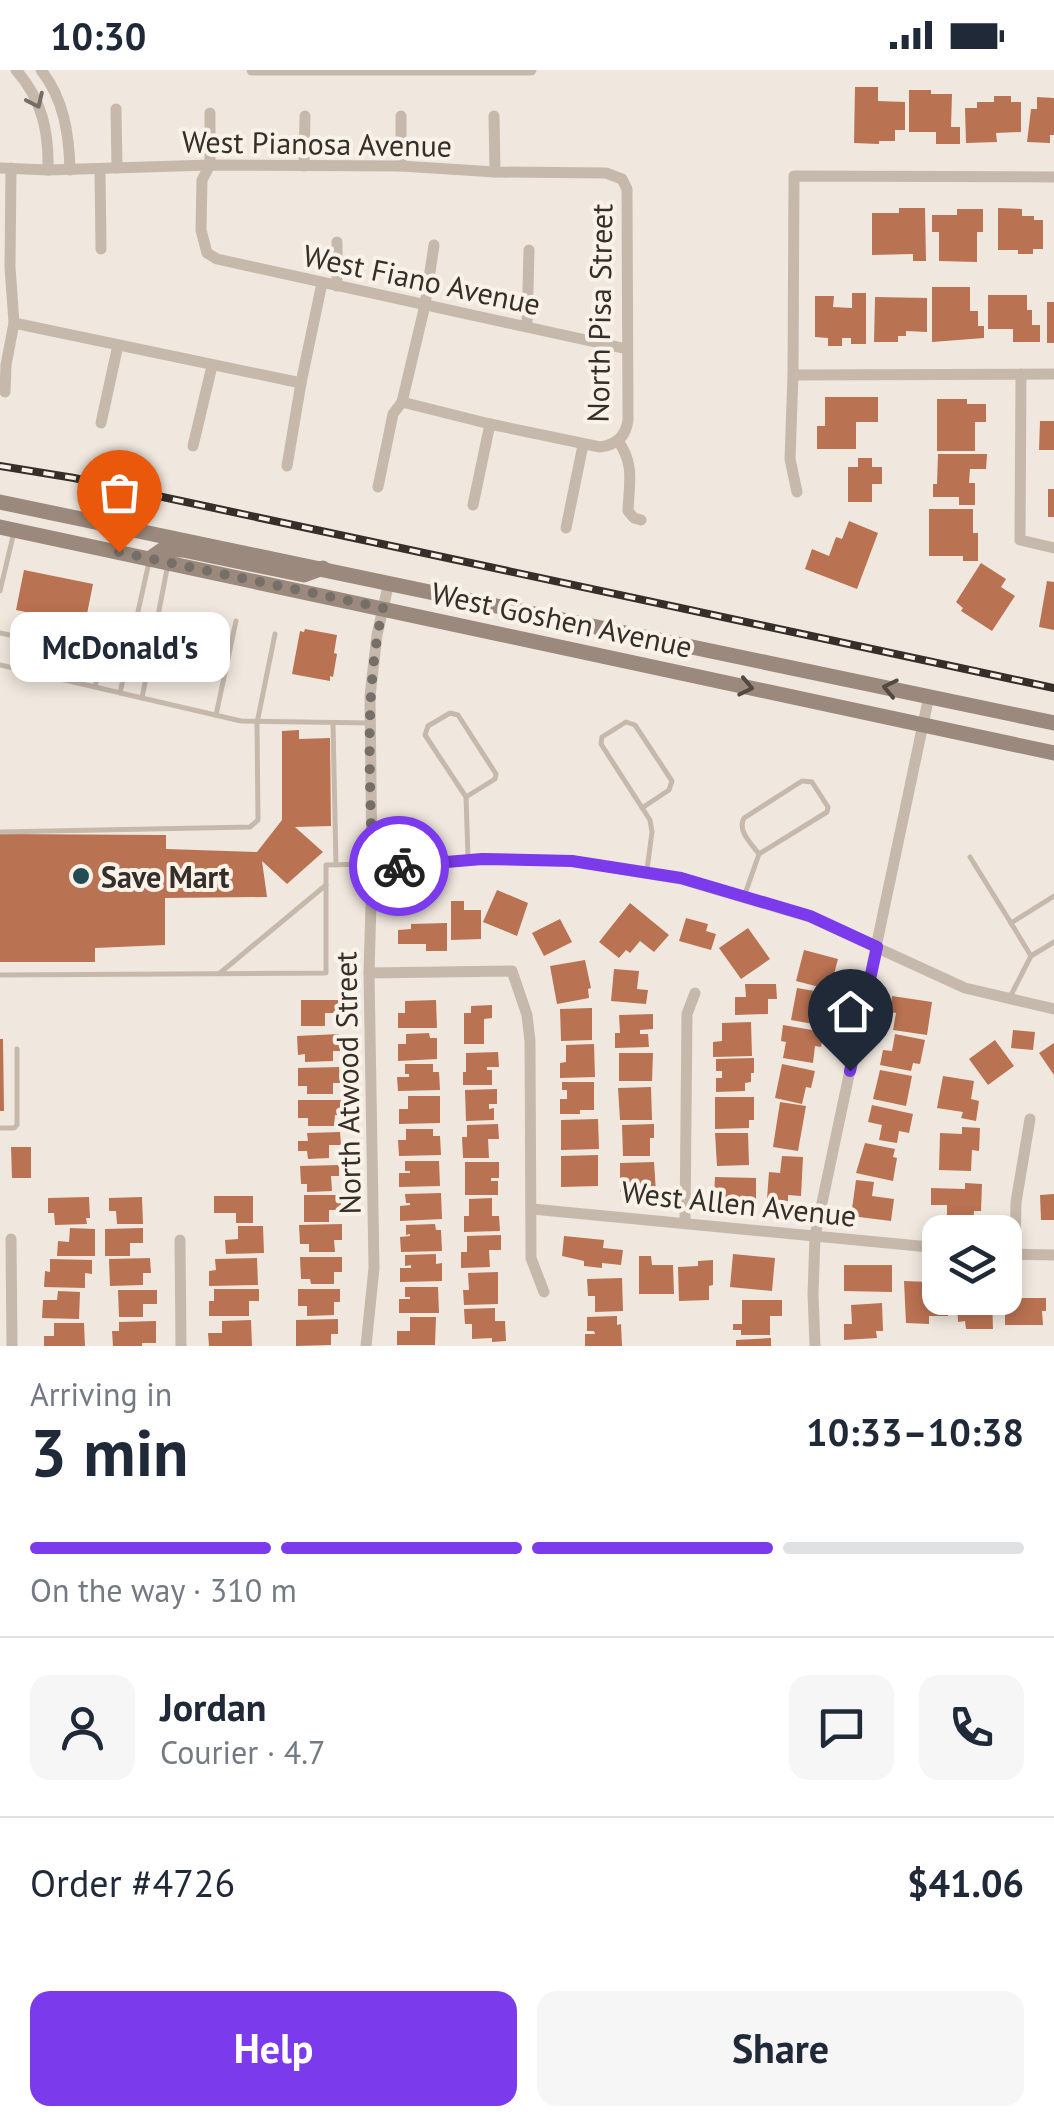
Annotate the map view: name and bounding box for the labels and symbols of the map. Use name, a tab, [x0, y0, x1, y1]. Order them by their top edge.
one-way arrow	[24, 91, 44, 109]
street label: West Pianosa Avenue	[182, 121, 452, 165]
street label: North Pisa Street	[578, 203, 620, 423]
street label: West Fiano Avenue	[300, 235, 544, 323]
pin	[77, 450, 162, 553]
street label: West Goshen Avenue	[428, 572, 696, 666]
callout: McDonald's	[9, 612, 229, 682]
one-way arrow	[737, 675, 754, 696]
one-way arrow	[882, 678, 899, 699]
courier	[349, 816, 449, 916]
place label: Save Mart	[101, 857, 230, 896]
marker: Save Mart	[70, 865, 92, 887]
street label: North Atwood Street	[325, 951, 369, 1215]
pin	[808, 969, 893, 1072]
street label: West Allen Avenue	[620, 1171, 858, 1235]

